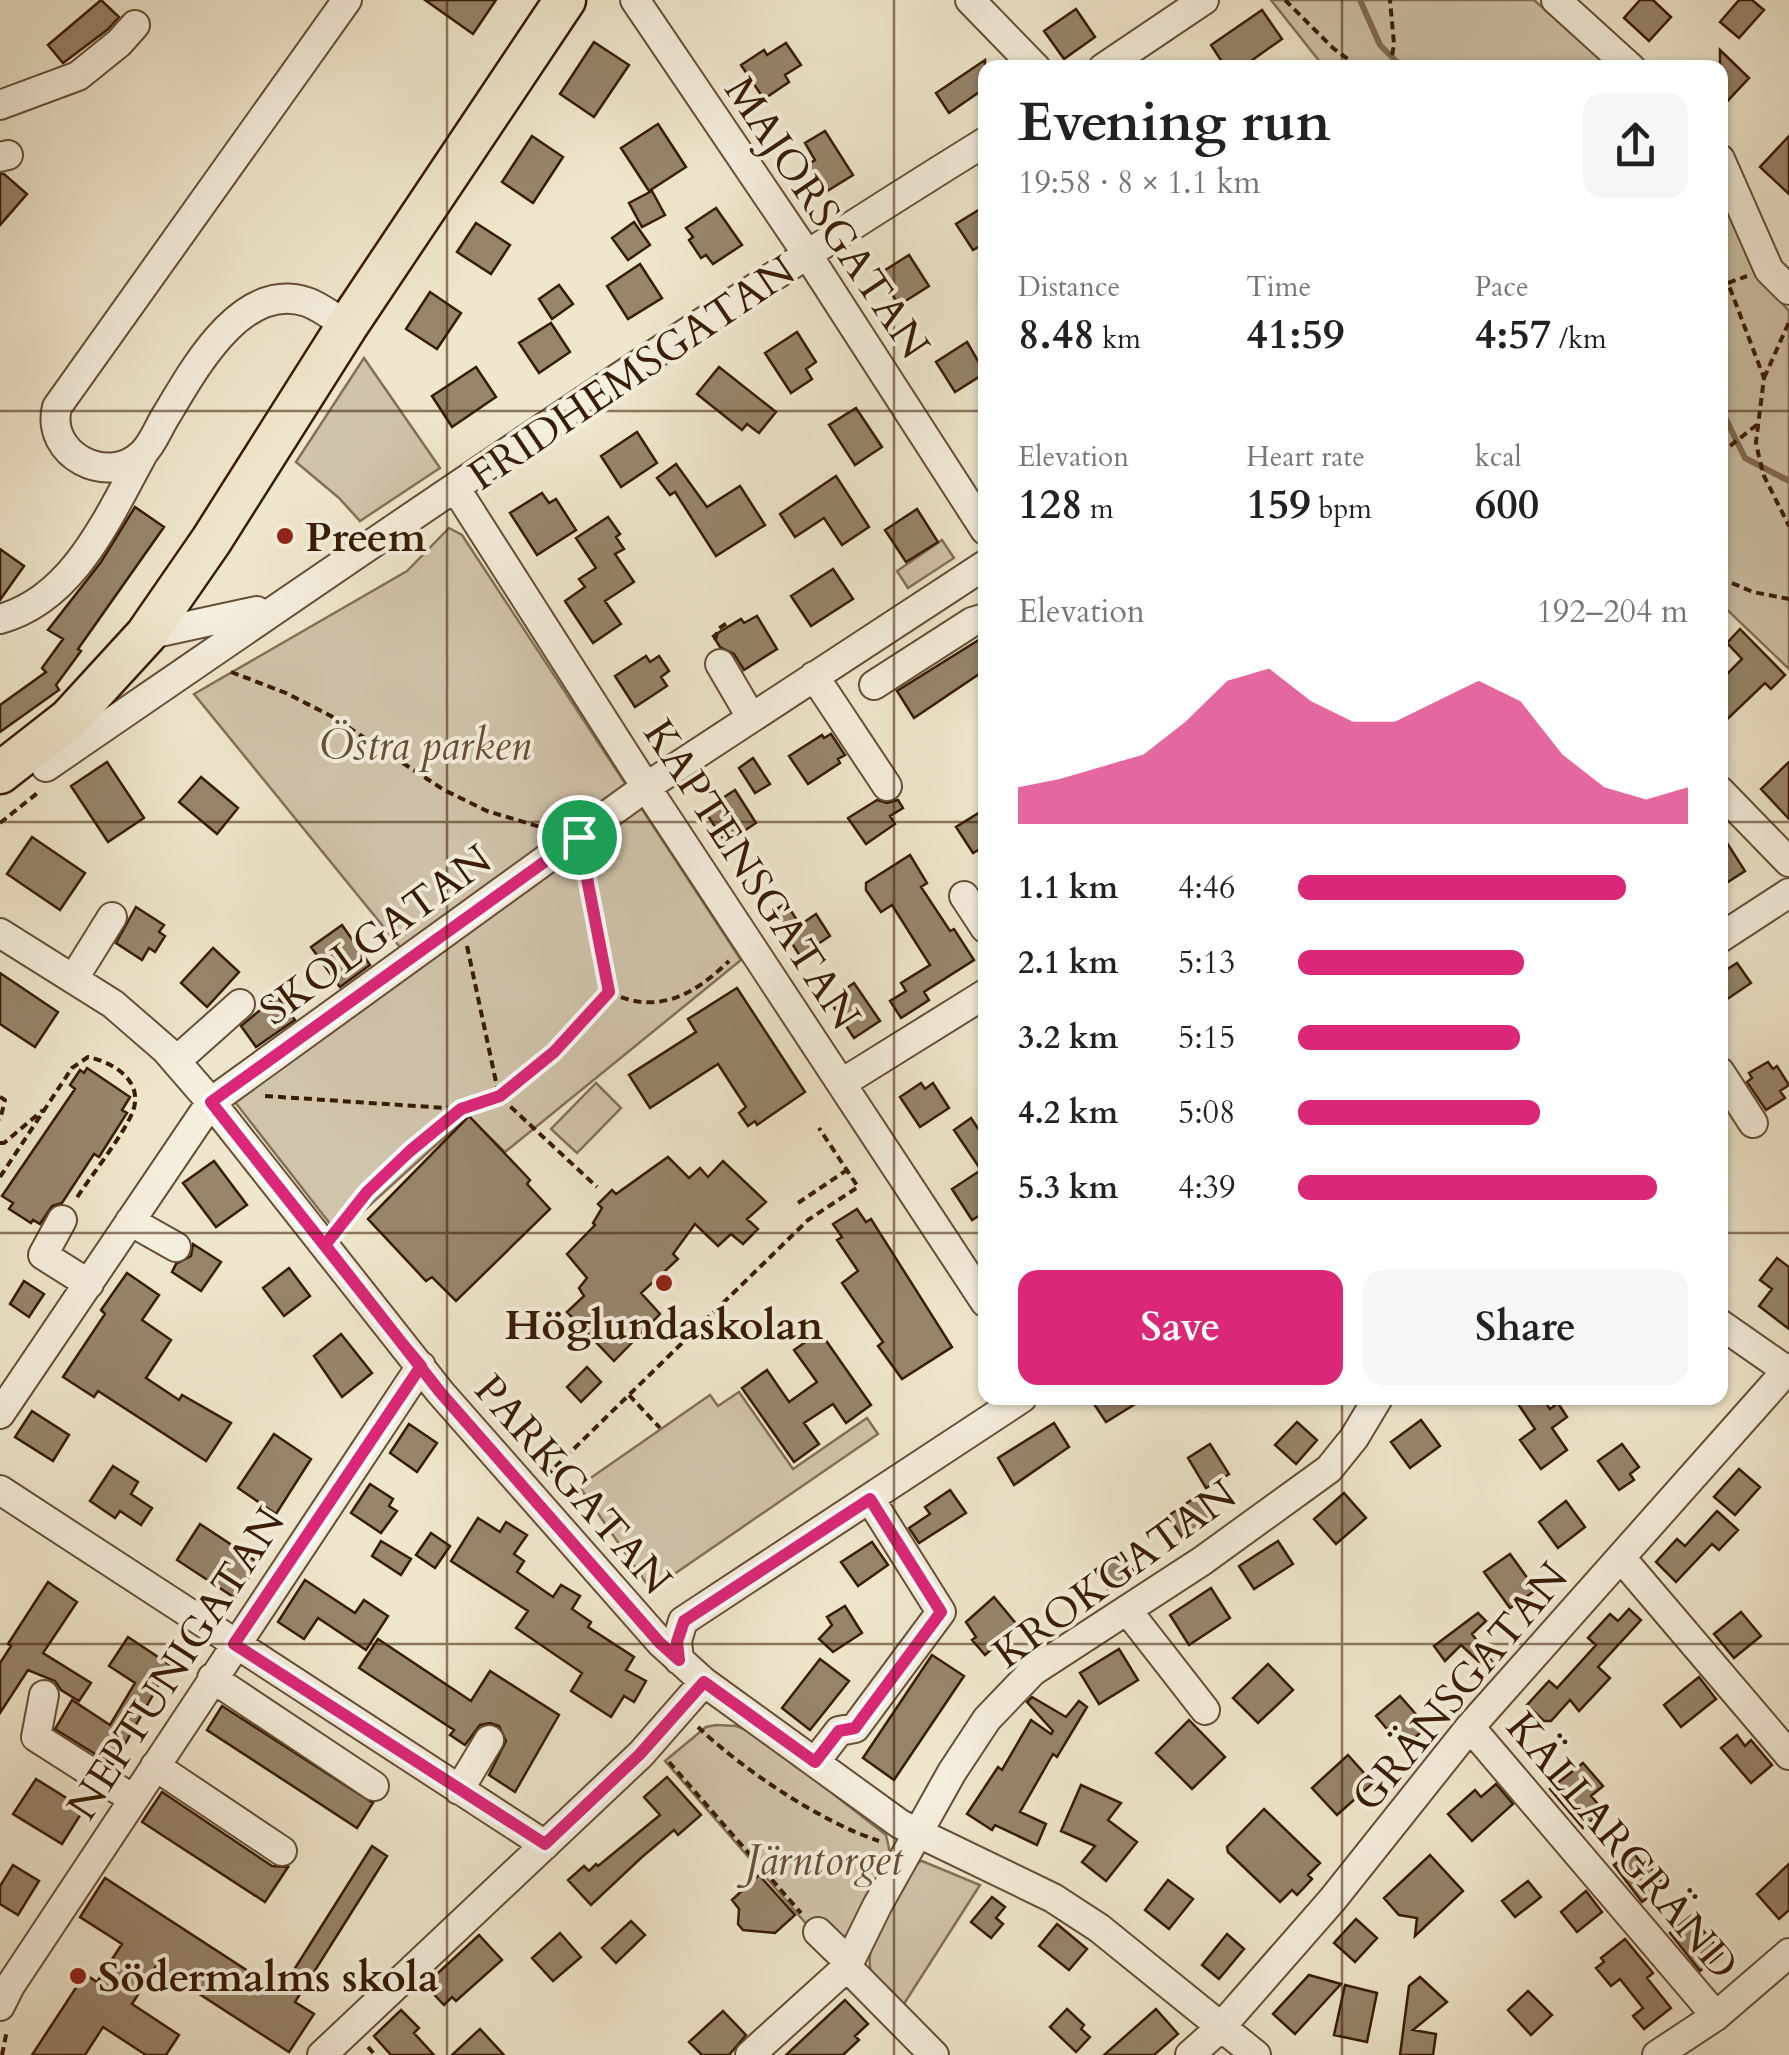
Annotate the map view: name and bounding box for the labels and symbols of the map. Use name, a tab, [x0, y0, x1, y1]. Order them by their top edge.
street label: MAJORSGATAN	[711, 65, 943, 371]
street label: FRIDHEMSGATAN	[457, 243, 807, 504]
place label: Preem	[305, 509, 427, 566]
marker: Preem	[274, 525, 296, 547]
street label: KAPTENSGATAN	[630, 709, 874, 1041]
park label: Östra parken	[319, 717, 532, 774]
pin	[537, 795, 622, 880]
street label: SKOLGATAN	[248, 832, 503, 1039]
marker: Höglundaskolan	[653, 1272, 675, 1294]
place label: Höglundaskolan	[504, 1297, 824, 1354]
street label: PARKGATAN	[461, 1363, 685, 1607]
street label: KROKGATAN	[982, 1467, 1248, 1682]
street label: NEPTUNIGATAN	[54, 1497, 299, 1831]
street label: GRÄNSGATAN	[1339, 1550, 1581, 1824]
street label: KÄLLARGRÄND	[1493, 1700, 1751, 1992]
park label: Järntorget	[737, 1832, 903, 1889]
place label: Södermalms skola	[98, 1949, 439, 2006]
marker: Södermalms skola	[67, 1965, 89, 1987]

